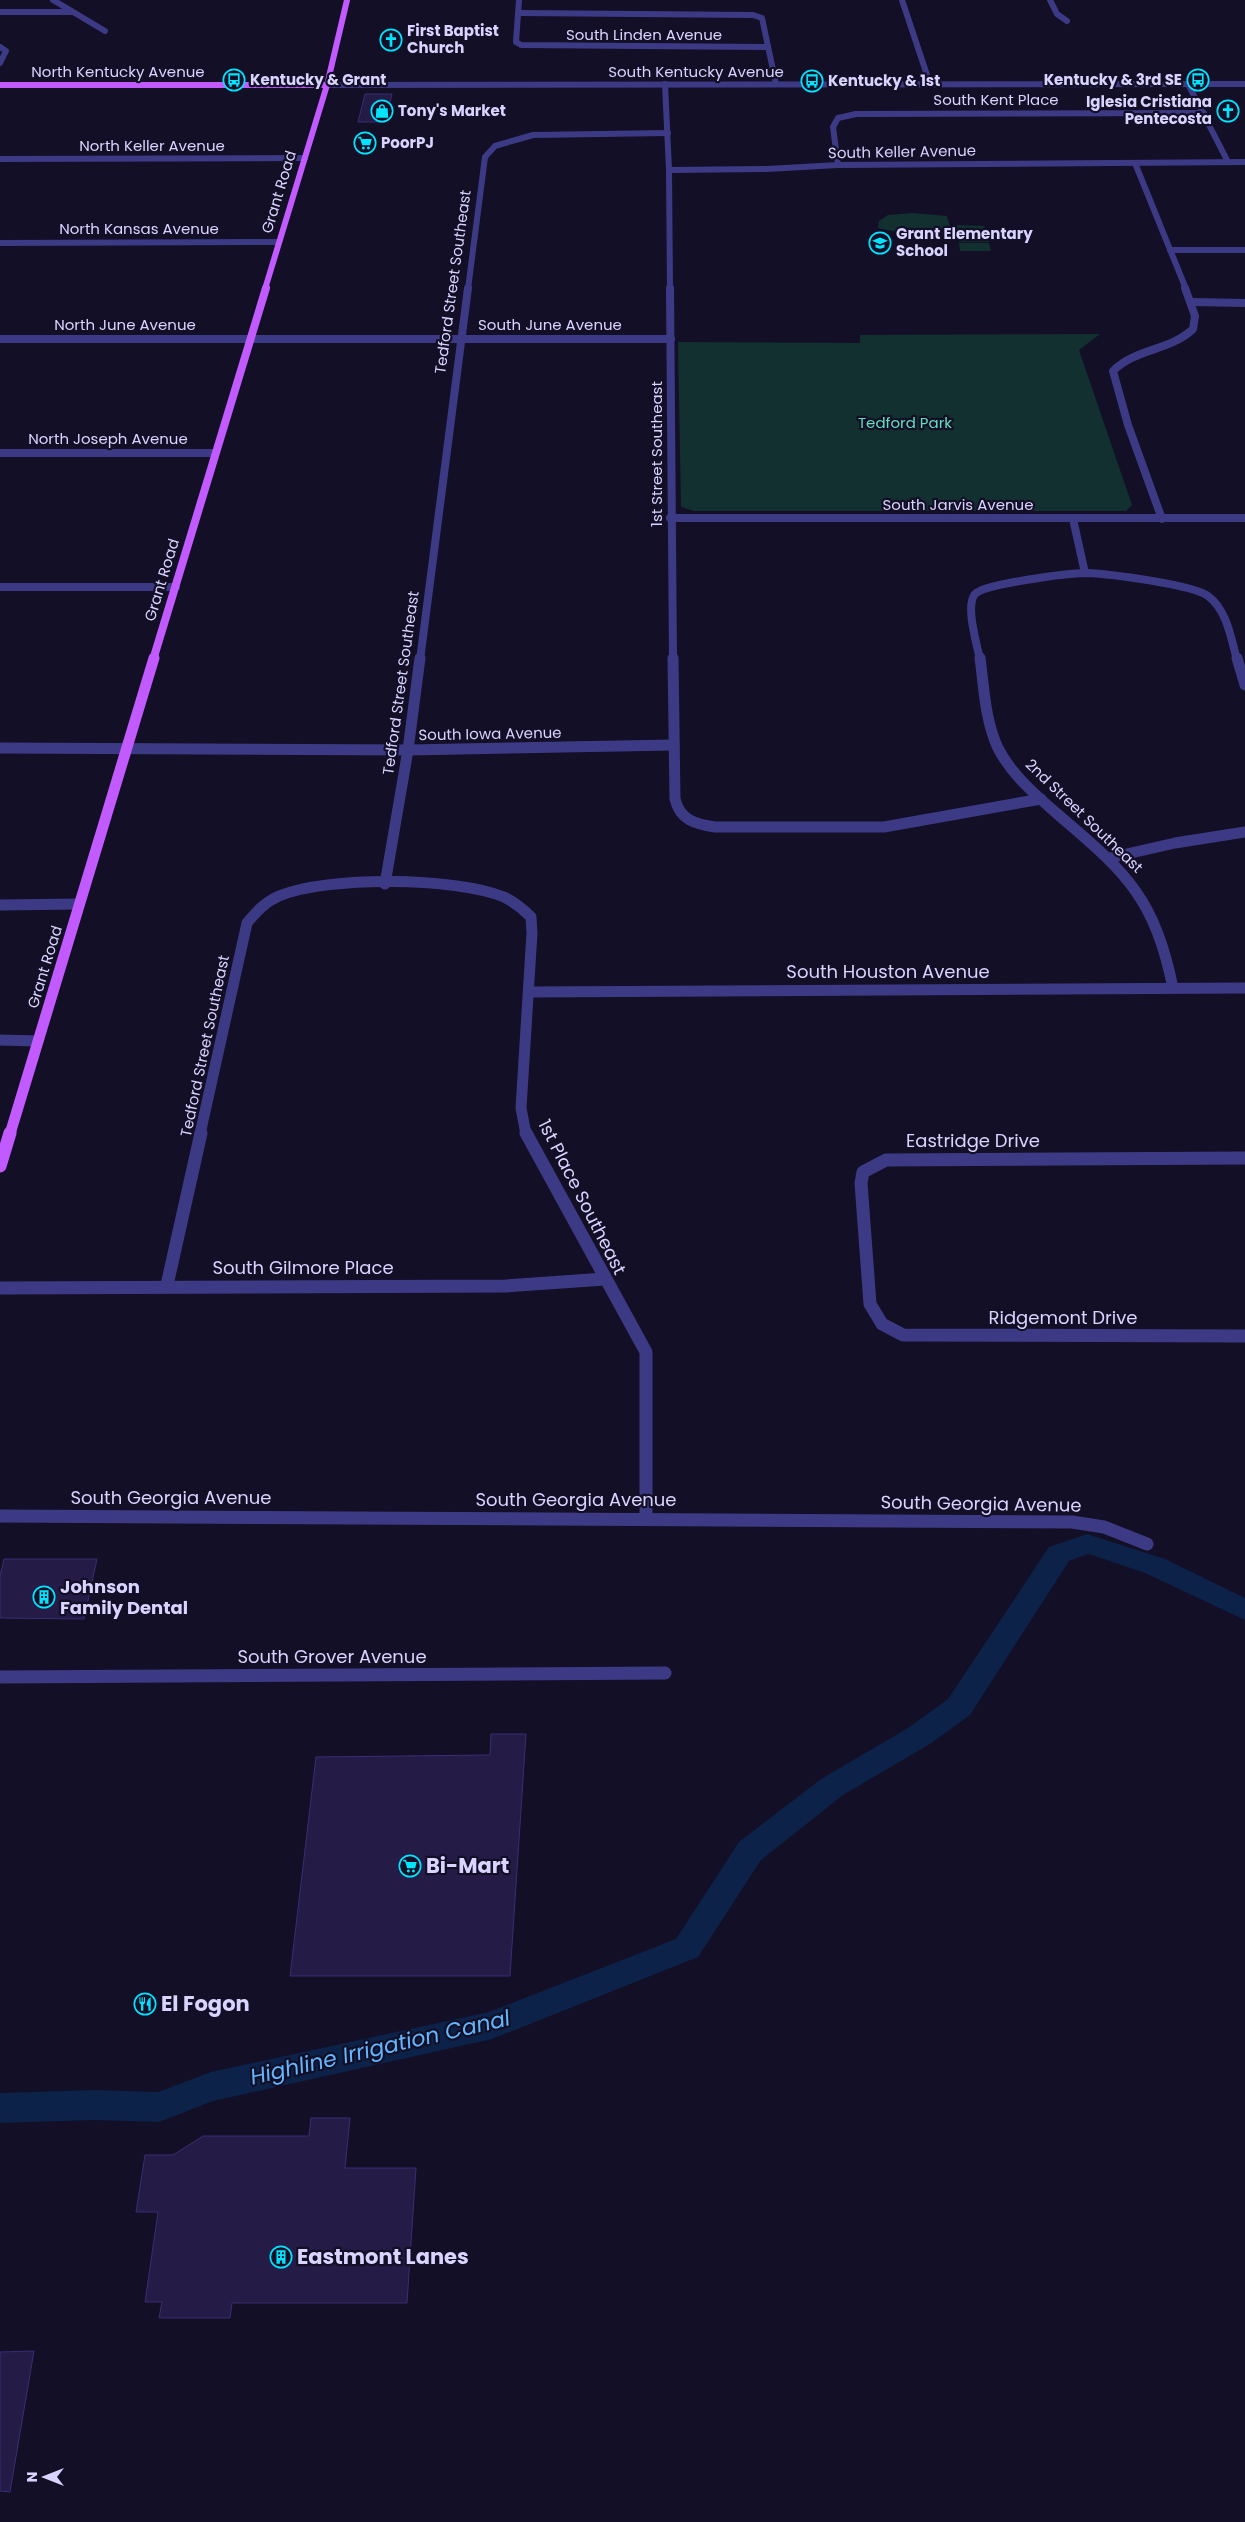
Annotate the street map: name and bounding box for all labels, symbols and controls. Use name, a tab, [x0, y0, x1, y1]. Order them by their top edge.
place label: First Baptist Church	[407, 20, 499, 58]
street label: South Linden Avenue	[566, 24, 722, 45]
church icon: First Baptist Church	[379, 28, 403, 52]
street label: North Kentucky Avenue	[31, 61, 205, 82]
street label: South Kentucky Avenue	[608, 61, 784, 82]
bus stop icon: Kentucky & Grant	[222, 68, 246, 92]
bus stop icon: Kentucky & 3rd SE	[1186, 68, 1210, 92]
place label: Kentucky & Grant	[250, 69, 386, 90]
bus stop icon: Kentucky & 1st	[800, 69, 824, 93]
place label: Kentucky & 3rd SE	[1044, 69, 1182, 90]
place label: Kentucky & 1st	[828, 70, 940, 91]
street label: South Kent Place	[933, 89, 1059, 110]
place label: Iglesia Cristiana Pentecosta	[1086, 91, 1212, 129]
shop icon: Tony's Market	[370, 99, 394, 123]
church icon: Iglesia Cristiana Pentecosta	[1216, 99, 1240, 123]
place label: Tony's Market	[398, 100, 506, 121]
supermarket icon: PoorPJ	[353, 131, 377, 155]
place label: PoorPJ	[381, 132, 434, 153]
street label: North Keller Avenue	[79, 135, 225, 156]
street label: South Keller Avenue	[828, 140, 976, 163]
street label: Grant Road	[256, 148, 301, 236]
street label: Tedford Street Southeast	[429, 189, 476, 375]
street label: North Kansas Avenue	[59, 218, 219, 239]
place label: Grant Elementary School	[896, 223, 1033, 261]
school or university icon: Grant Elementary School	[868, 231, 892, 255]
street label: North June Avenue	[54, 314, 196, 335]
street label: South June Avenue	[478, 314, 622, 335]
street label: 1st Street Southeast	[646, 381, 667, 527]
park label: Tedford Park	[858, 412, 952, 433]
street label: North Joseph Avenue	[28, 428, 188, 449]
street label: South Jarvis Avenue	[882, 494, 1034, 515]
street label: Grant Road	[139, 536, 184, 624]
street label: Tedford Street Southeast	[377, 590, 424, 776]
street label: South Iowa Avenue	[418, 722, 562, 745]
street label: 2nd Street Southeast	[1021, 754, 1148, 877]
street label: Grant Road	[22, 923, 67, 1011]
street label: Tedford Street Southeast	[175, 953, 234, 1139]
street label: South Houston Avenue	[786, 959, 990, 984]
street label: 1st Place Southeast	[532, 1115, 632, 1279]
street label: Eastridge Drive	[906, 1128, 1040, 1153]
street label: South Gilmore Place	[212, 1255, 394, 1280]
street label: Ridgemont Drive	[989, 1305, 1137, 1330]
street label: South Georgia Avenue	[70, 1485, 272, 1510]
street label: South Georgia Avenue	[475, 1487, 677, 1512]
street label: South Georgia Avenue	[880, 1489, 1082, 1518]
place label: Johnson Family Dental	[60, 1574, 188, 1620]
building icon: Johnson Family Dental	[32, 1585, 56, 1609]
street label: South Grover Avenue	[237, 1644, 427, 1669]
place label: Bi-Mart	[426, 1851, 509, 1880]
supermarket icon: Bi-Mart	[398, 1854, 422, 1878]
place label: El Fogon	[161, 1989, 250, 2018]
restaurant icon: El Fogon	[133, 1992, 157, 2016]
water label: Highline Irrigation Canal	[247, 2002, 514, 2093]
place label: Eastmont Lanes	[297, 2242, 469, 2271]
building icon: Eastmont Lanes	[269, 2245, 293, 2269]
north arrow	[20, 2452, 70, 2502]
text: N	[22, 2472, 42, 2482]

